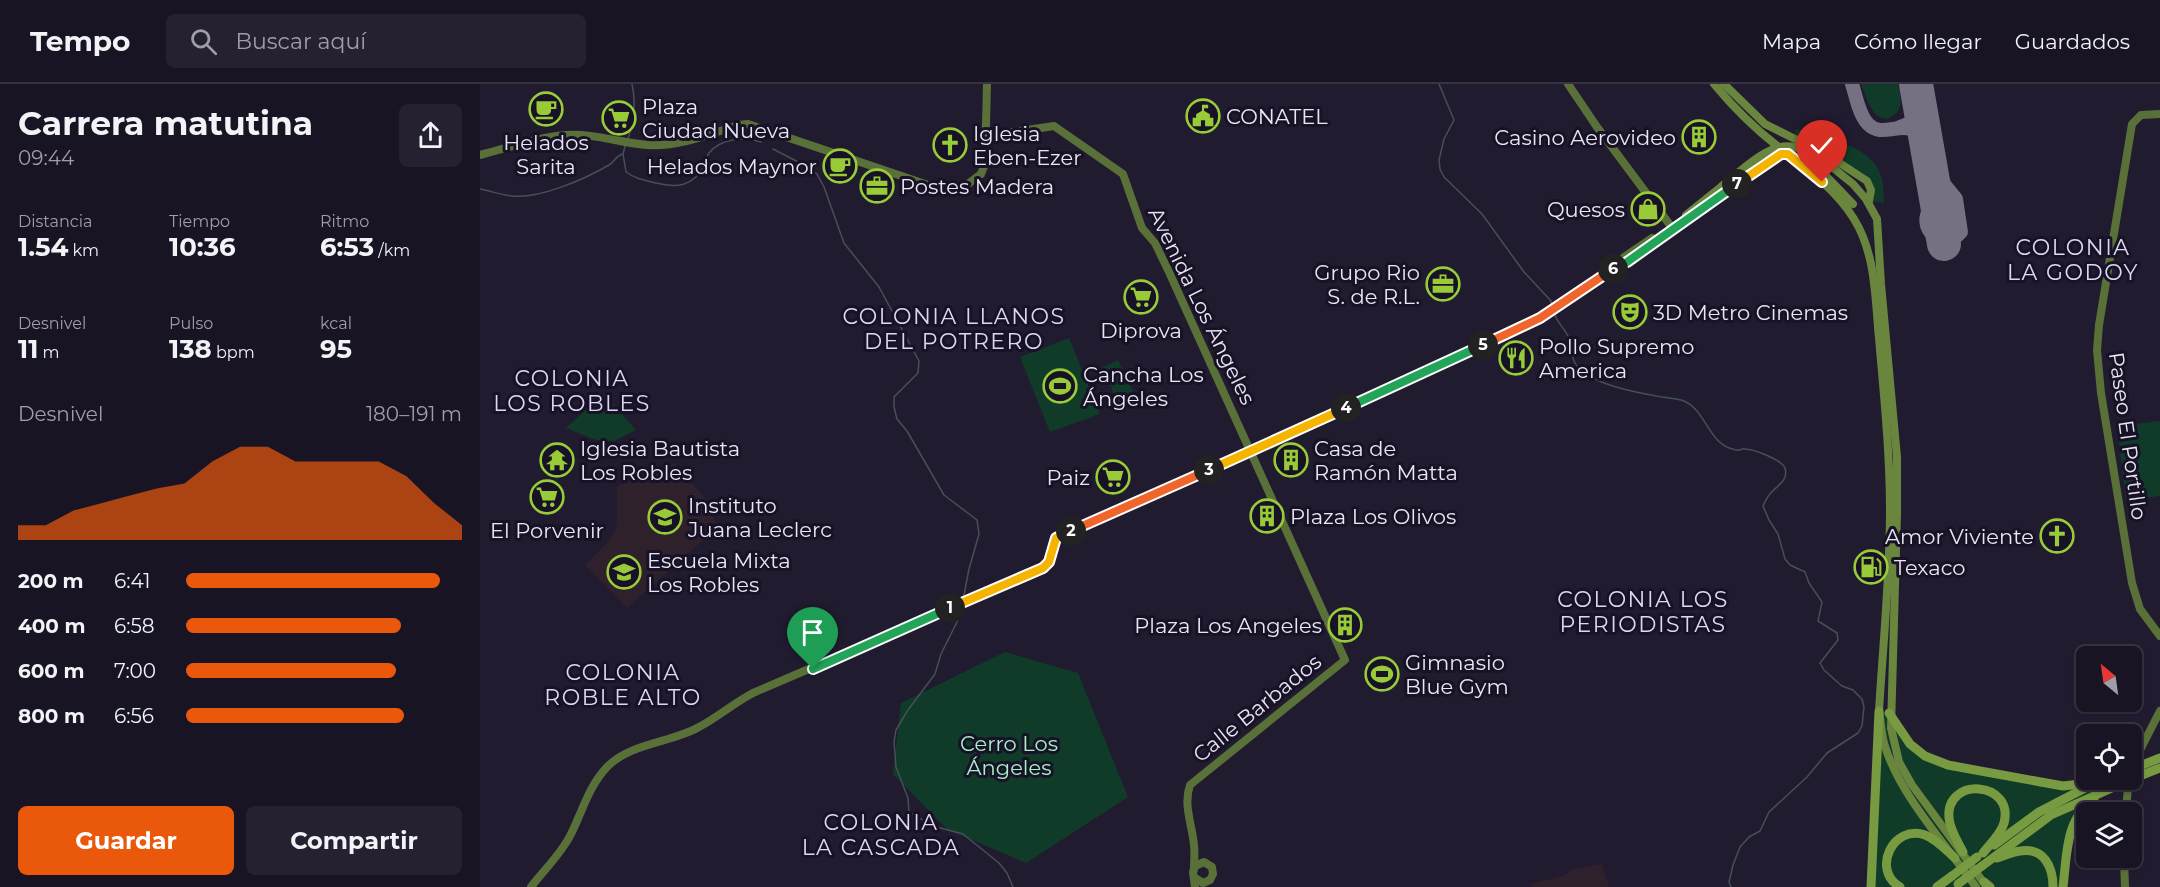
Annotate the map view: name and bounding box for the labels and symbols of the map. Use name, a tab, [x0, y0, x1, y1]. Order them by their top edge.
cafe icon: Helados Sarita	[528, 91, 564, 127]
place label: Plaza Ciudad Nueva	[642, 94, 790, 143]
public building icon: CONATEL	[1185, 98, 1221, 134]
supermarket icon: Plaza Ciudad Nueva	[601, 100, 637, 136]
place label: CONATEL	[1226, 104, 1328, 129]
building icon: Casino Aerovideo	[1681, 119, 1717, 155]
pin	[1796, 120, 1847, 182]
place label: Iglesia Eben-Ezer	[973, 121, 1082, 170]
place label: Casino Aerovideo	[1494, 125, 1676, 150]
church icon: Iglesia Eben-Ezer	[932, 127, 968, 163]
place label: Helados Sarita	[503, 130, 589, 179]
cafe icon: Helados Maynor	[822, 148, 858, 184]
place label: Helados Maynor	[647, 154, 817, 179]
office icon: Postes Madera	[859, 168, 895, 204]
pin: 7	[1722, 169, 1752, 199]
place label: Postes Madera	[900, 174, 1054, 199]
shop icon: Quesos	[1630, 191, 1666, 227]
place label: Quesos	[1547, 197, 1625, 222]
street label: Avenida Los Ángeles	[1143, 203, 1261, 409]
district label: COLONIA LA GODOY	[2007, 234, 2139, 286]
pin: 6	[1598, 254, 1628, 284]
place label: Grupo Rio S. de R.L.	[1314, 260, 1420, 309]
office icon: Grupo Rio S. de R.L.	[1425, 266, 1461, 302]
supermarket icon: Diprova	[1123, 279, 1159, 315]
theatre icon: 3D Metro Cinemas	[1612, 294, 1648, 330]
place label: 3D Metro Cinemas	[1653, 300, 1848, 325]
district label: COLONIA LLANOS DEL POTRERO	[842, 303, 1066, 355]
place label: Diprova	[1100, 318, 1182, 343]
pin: 5	[1468, 330, 1498, 360]
place label: Pollo Supremo America	[1539, 334, 1695, 383]
restaurant icon: Pollo Supremo America	[1498, 340, 1534, 376]
street label: Paseo El Portillo	[2104, 350, 2152, 522]
place label: Cancha Los Ángeles	[1083, 362, 1204, 411]
district label: COLONIA LOS ROBLES	[493, 365, 651, 417]
sports icon: Cancha Los Ángeles	[1042, 368, 1078, 404]
pin: 4	[1331, 393, 1361, 423]
place label: Iglesia Bautista Los Robles	[580, 436, 740, 485]
place label: Casa de Ramón Matta	[1314, 436, 1458, 485]
temple icon: Iglesia Bautista Los Robles	[539, 442, 575, 478]
building icon: Casa de Ramón Matta	[1273, 442, 1309, 478]
pin: 3	[1194, 455, 1224, 485]
supermarket icon: Paiz	[1095, 459, 1131, 495]
place label: Paiz	[1046, 465, 1090, 490]
supermarket icon: El Porvenir	[529, 479, 565, 515]
place label: Instituto Juana Leclerc	[687, 493, 832, 542]
building icon: Plaza Los Olivos	[1249, 498, 1285, 534]
school or university icon: Instituto Juana Leclerc	[647, 499, 683, 535]
place label: Plaza Los Olivos	[1290, 504, 1456, 529]
pin: 2	[1056, 516, 1086, 546]
place label: El Porvenir	[490, 518, 604, 543]
church icon: Amor Viviente	[2039, 518, 2075, 554]
place label: Amor Viviente	[1885, 524, 2034, 549]
place label: Escuela Mixta Los Robles	[647, 548, 791, 597]
fuel station icon: Texaco	[1853, 549, 1889, 585]
school or university icon: Escuela Mixta Los Robles	[606, 554, 642, 590]
place label: Texaco	[1894, 555, 1965, 580]
district label: COLONIA LOS PERIODISTAS	[1557, 586, 1729, 638]
pin: 1	[935, 593, 965, 623]
pin	[787, 607, 838, 669]
building icon: Plaza Los Angeles	[1327, 607, 1363, 643]
place label: Plaza Los Angeles	[1134, 613, 1322, 638]
north arrow	[2076, 646, 2142, 712]
street label: Calle Barbados	[1188, 649, 1326, 767]
place label: Gimnasio Blue Gym	[1405, 650, 1509, 699]
sports icon: Gimnasio Blue Gym	[1364, 656, 1400, 692]
district label: COLONIA ROBLE ALTO	[544, 659, 702, 711]
park label: Cerro Los Ángeles	[960, 731, 1058, 780]
district label: COLONIA LA CASCADA	[802, 809, 960, 861]

